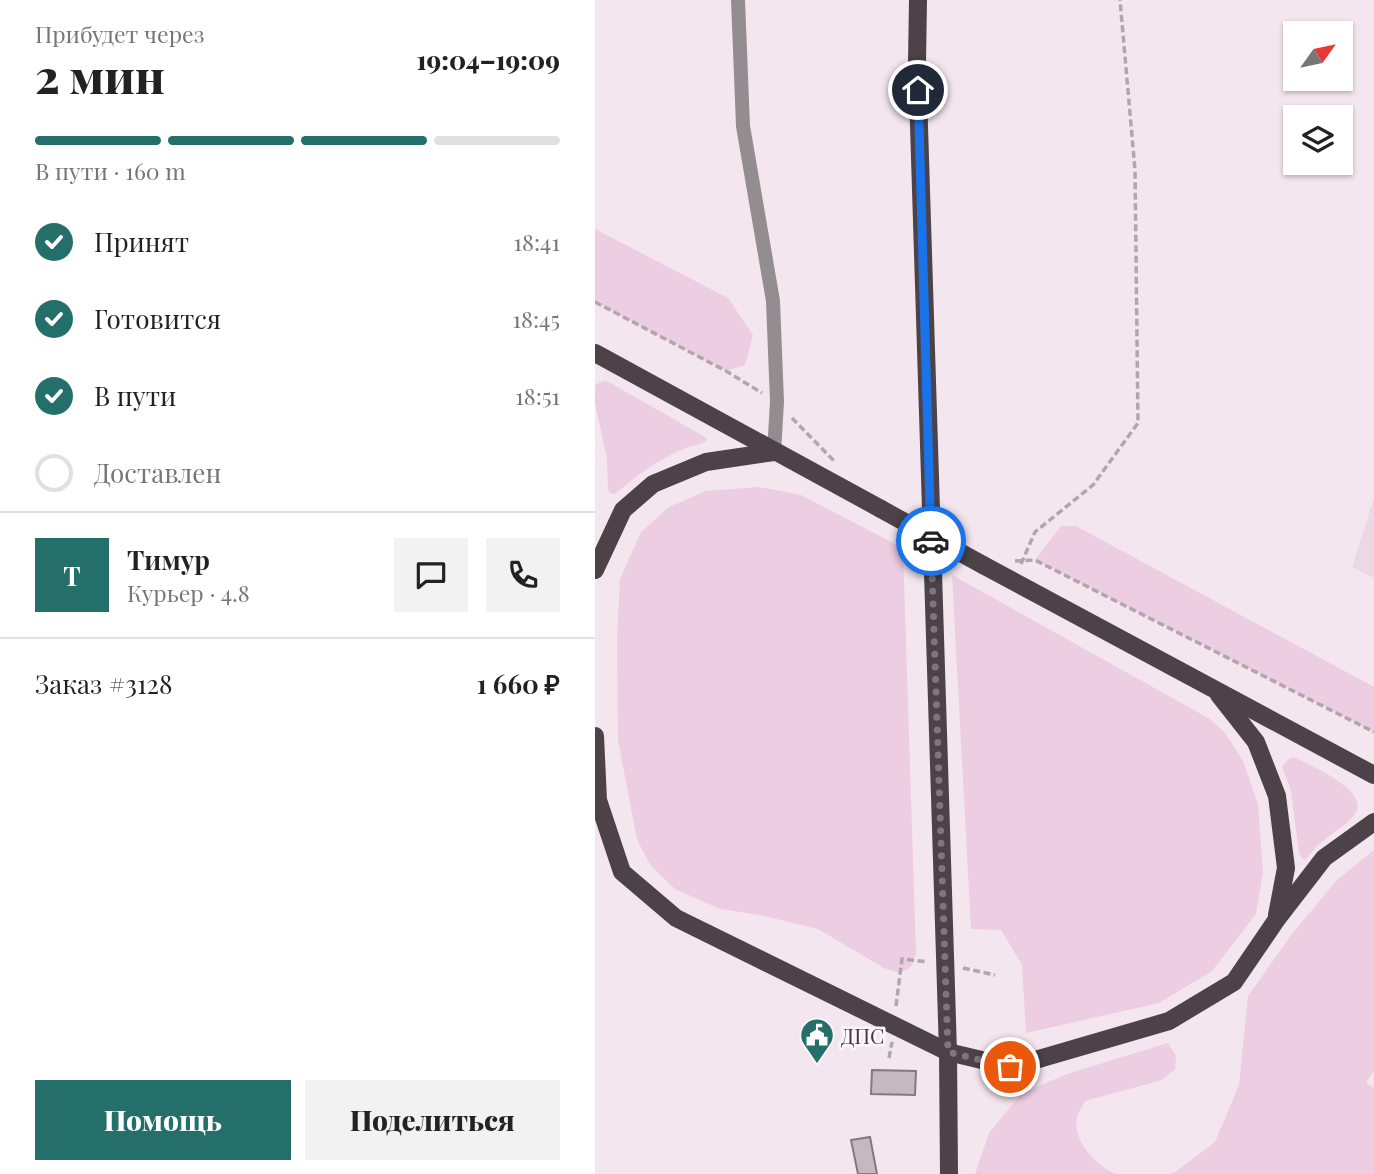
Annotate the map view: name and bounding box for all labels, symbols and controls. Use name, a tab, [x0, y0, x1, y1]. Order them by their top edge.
text: Прибудет через	[35, 18, 204, 49]
north arrow	[1283, 21, 1353, 91]
map controls	[1283, 21, 1353, 175]
text: 19:04–19:09	[416, 42, 560, 77]
text: 2 мин	[35, 44, 165, 106]
pin	[888, 60, 948, 120]
icon: home	[899, 71, 937, 109]
button: layers	[1283, 105, 1353, 175]
text: В пути · 160 m	[35, 155, 186, 186]
icon: check	[35, 223, 73, 261]
text: Принят	[94, 224, 189, 259]
text: 18:41	[514, 226, 560, 257]
icon: check	[35, 300, 73, 338]
text: Готовится	[94, 301, 221, 336]
text: 18:45	[513, 303, 560, 334]
icon: check	[35, 377, 73, 415]
text: В пути	[94, 378, 176, 413]
text: 18:51	[515, 380, 560, 411]
text: Доставлен	[94, 455, 221, 490]
courier	[896, 506, 966, 576]
icon: car	[912, 522, 950, 560]
button: chat	[394, 538, 468, 612]
button: phone	[486, 538, 560, 612]
text: Тимур	[127, 542, 210, 577]
text: Т	[63, 558, 81, 593]
text: Курьер · 4.8	[127, 577, 250, 608]
text: Заказ #3128	[35, 666, 173, 701]
text: 1 660 ₽	[477, 666, 560, 701]
public building icon: ДПС	[798, 1016, 836, 1065]
place label: ДПС	[841, 1021, 884, 1049]
pin	[980, 1037, 1040, 1097]
icon: bag	[991, 1048, 1029, 1086]
button: Помощь	[35, 1080, 291, 1160]
button: Поделиться	[305, 1080, 560, 1160]

